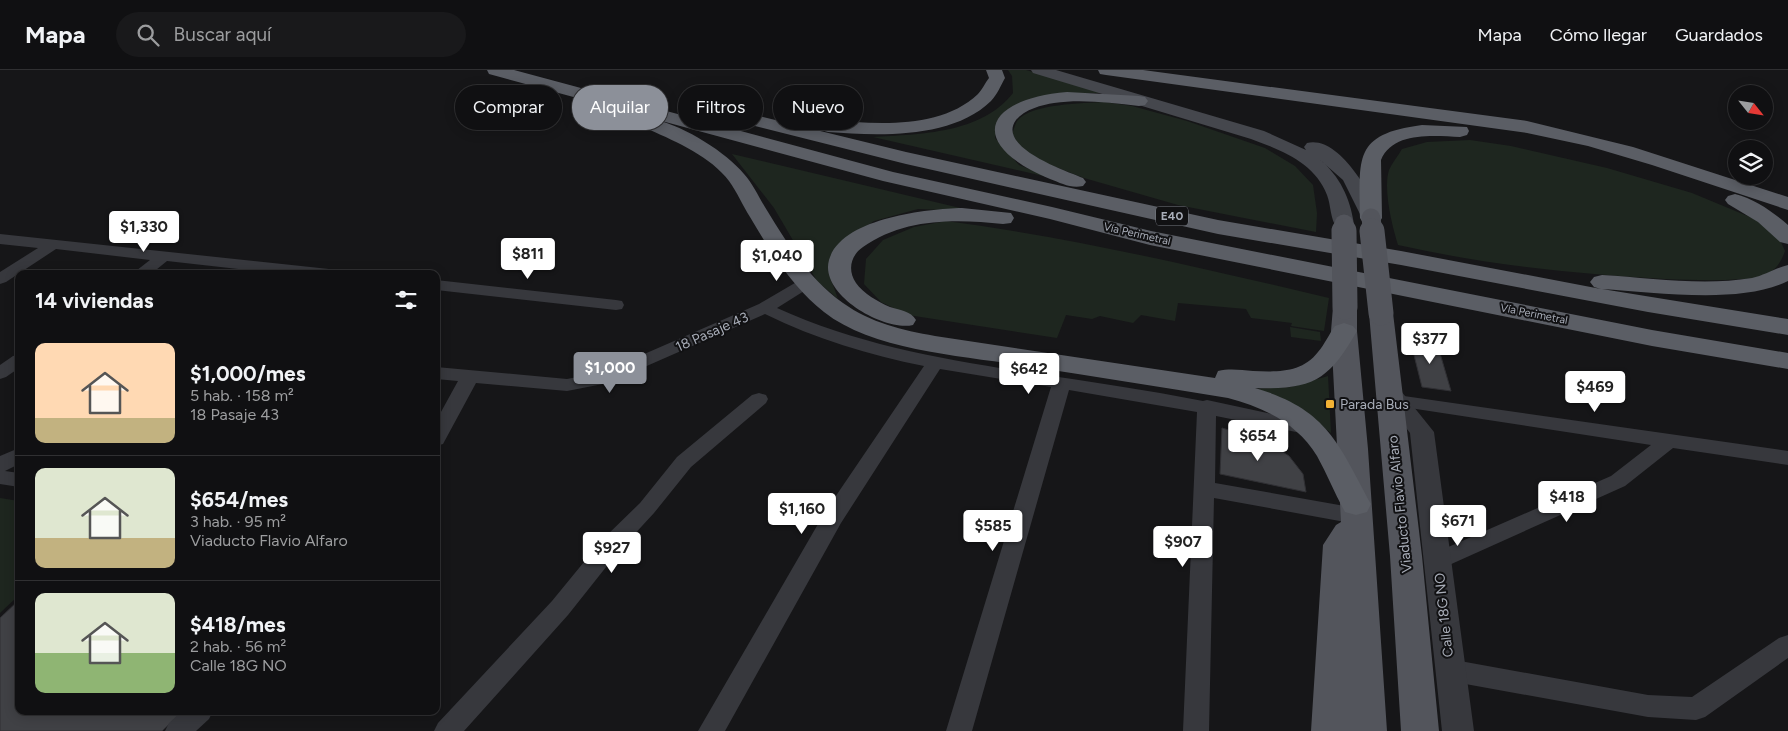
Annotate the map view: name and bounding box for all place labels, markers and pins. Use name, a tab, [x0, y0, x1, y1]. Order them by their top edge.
pin: $1,330	[103, 210, 185, 253]
pin: $811	[498, 238, 558, 280]
pin: $1,040	[736, 240, 818, 282]
pin: $377	[1400, 322, 1460, 365]
pin: $1,000	[569, 352, 651, 394]
pin: $642	[999, 352, 1059, 395]
pin: $469	[1565, 370, 1625, 413]
place label: Parada Bus	[1340, 396, 1409, 413]
marker: Parada Bus	[1324, 398, 1336, 410]
pin: $654	[1228, 420, 1288, 462]
pin: $418	[1537, 480, 1597, 523]
pin: $1,160	[761, 492, 843, 535]
pin: $671	[1428, 504, 1488, 547]
pin: $585	[963, 510, 1023, 552]
pin: $907	[1153, 526, 1213, 568]
pin: $927	[582, 532, 642, 574]

